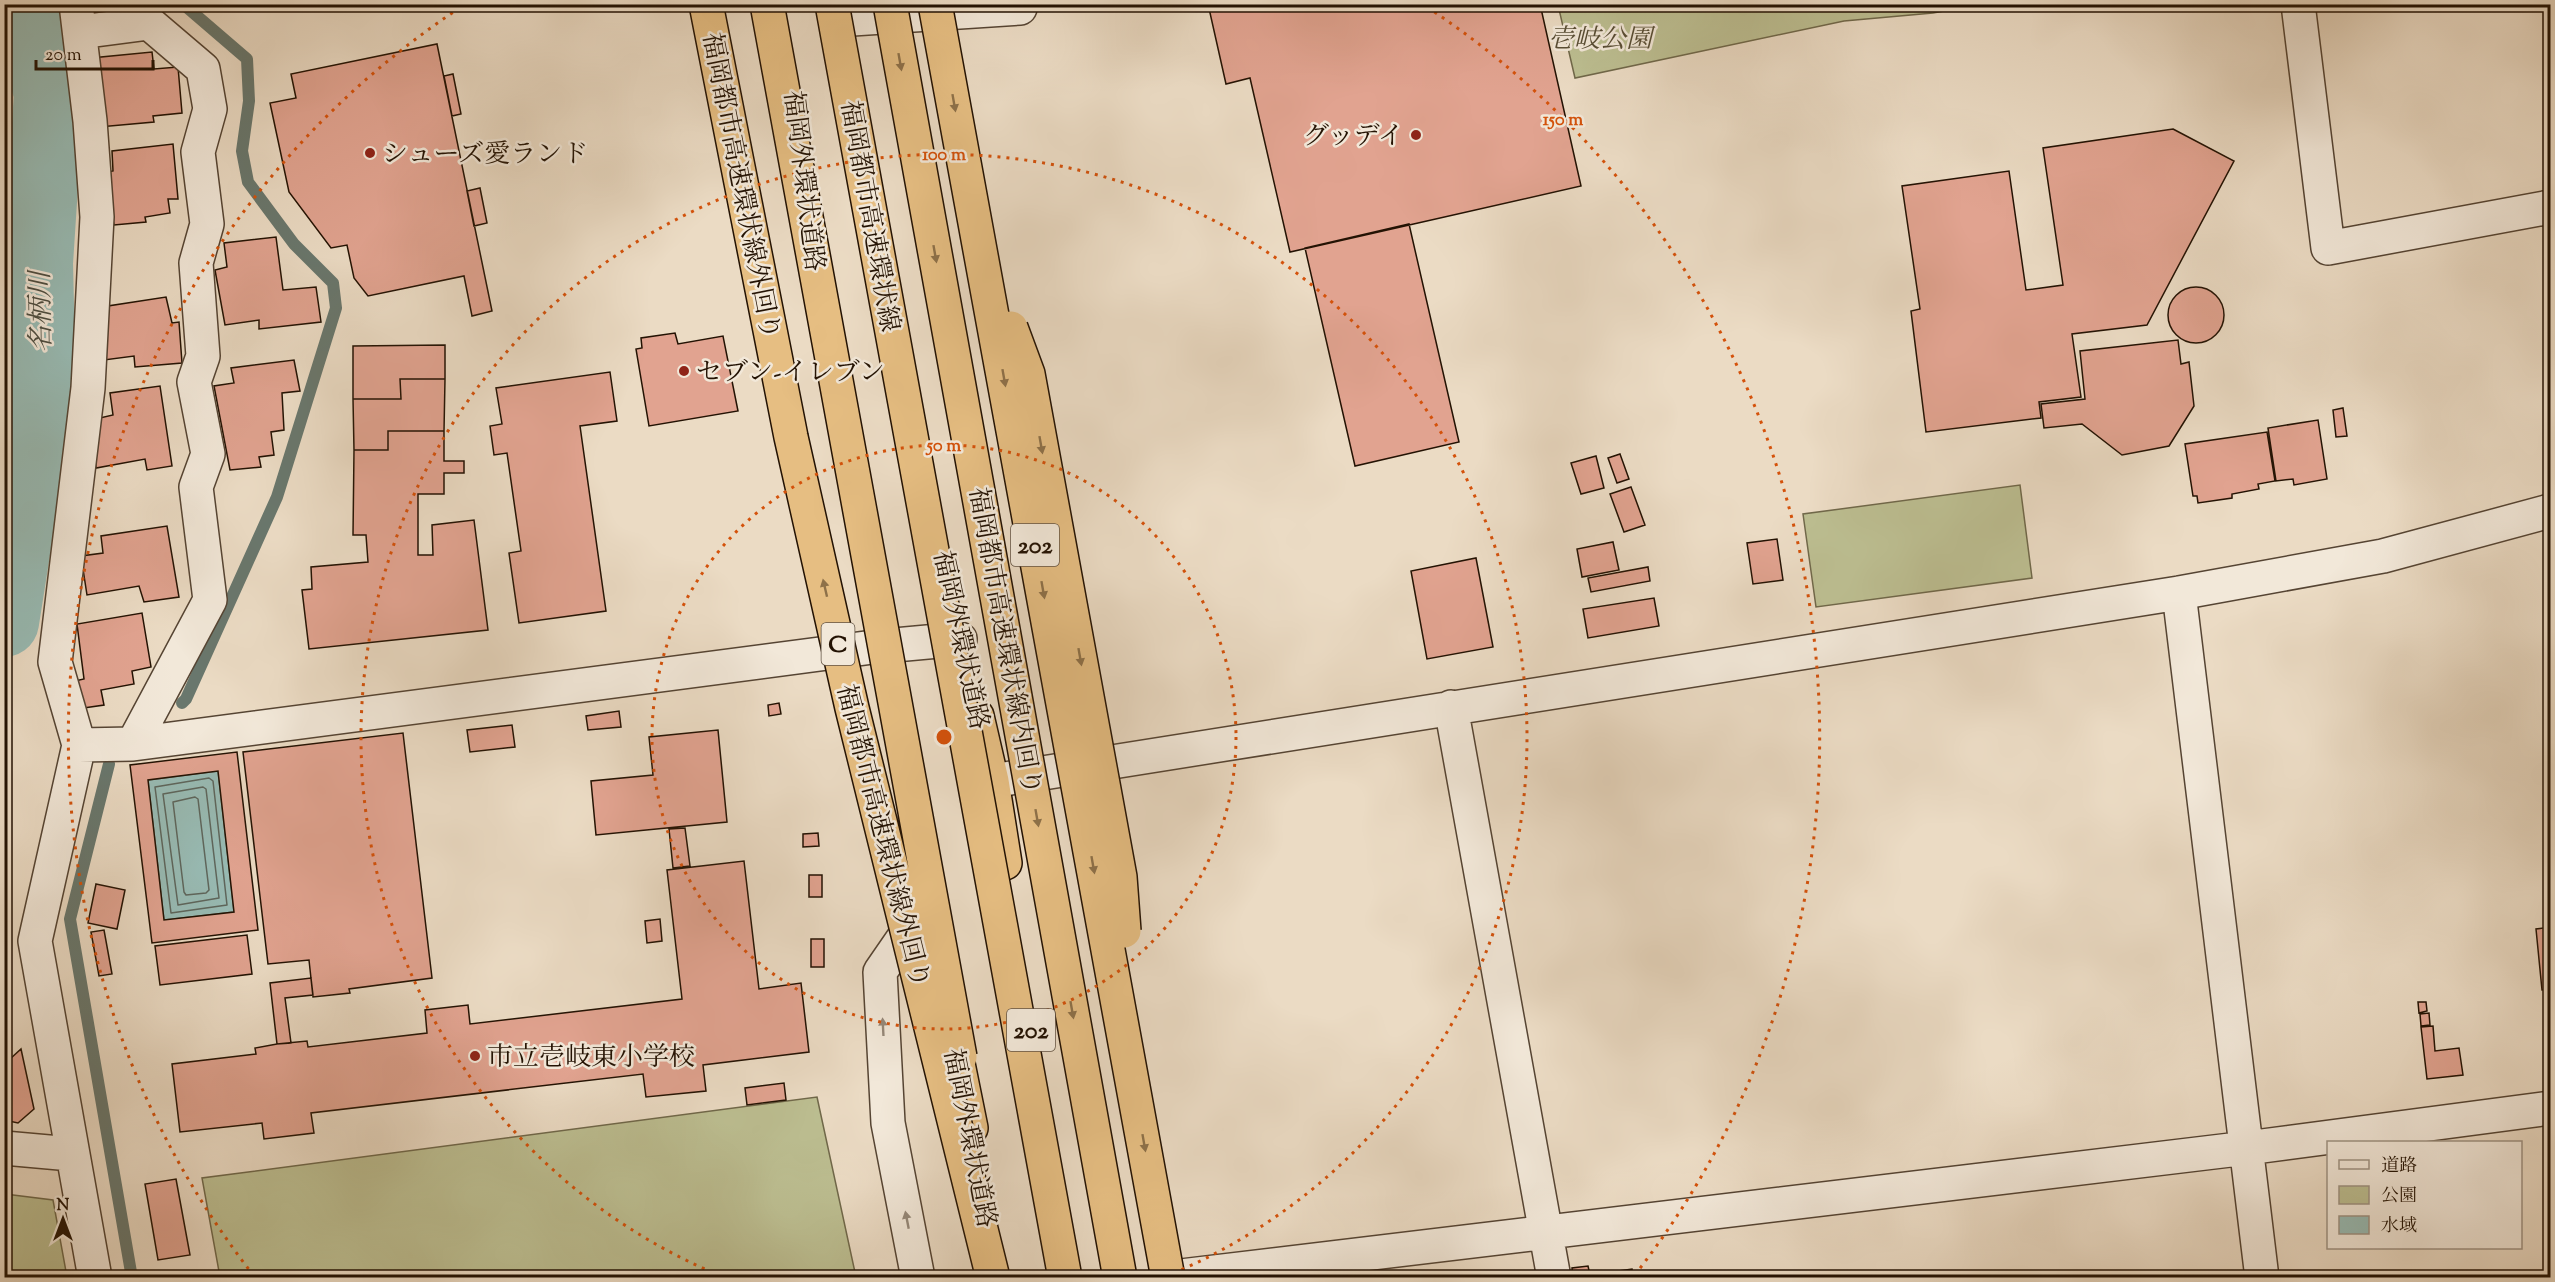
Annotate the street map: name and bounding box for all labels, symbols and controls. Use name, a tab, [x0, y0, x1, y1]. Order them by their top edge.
park label: 壱岐公園	[1548, 22, 1656, 59]
street label: 福岡都市高速環状線外回り	[692, 30, 787, 343]
scale bar	[36, 33, 153, 71]
text: 20 m	[45, 43, 82, 69]
one-way arrow	[896, 53, 905, 72]
street label: 福岡外環状道路	[773, 89, 832, 274]
one-way arrow	[949, 94, 958, 113]
street label: 福岡都市高速環状線	[830, 98, 907, 335]
text: 150 m	[1543, 108, 1583, 134]
place label: グッデイ	[1303, 119, 1404, 156]
marker: グッデイ	[1409, 128, 1423, 142]
place label: シューズ愛ランド	[382, 137, 588, 174]
text: 100 m	[922, 143, 966, 169]
marker: シューズ愛ランド	[363, 146, 377, 160]
one-way arrow	[931, 245, 940, 264]
water label: 名柄川	[22, 268, 63, 353]
place label: セブン-イレブン	[696, 355, 885, 392]
marker: セブン-イレブン	[677, 364, 691, 378]
one-way arrow	[1000, 368, 1009, 387]
text: 50 m	[925, 434, 961, 460]
one-way arrow	[1037, 436, 1046, 455]
street label: 福岡都市高速環状線内回り	[958, 485, 1049, 798]
road number: 202	[1011, 524, 1059, 566]
street label: 福岡外環状道路	[923, 548, 997, 733]
one-way arrow	[820, 579, 830, 597]
one-way arrow	[1039, 581, 1048, 600]
road number: C	[822, 623, 854, 665]
one-way arrow	[1076, 648, 1085, 667]
street label: 福岡都市高速環状線外回り	[826, 681, 937, 992]
centre of rings	[934, 727, 954, 747]
one-way arrow	[1033, 808, 1042, 827]
one-way arrow	[1089, 855, 1098, 874]
one-way arrow	[1067, 1000, 1076, 1019]
road number: 202	[1007, 1009, 1055, 1051]
one-way arrow	[878, 1018, 888, 1037]
place label: 市立壱岐東小学校	[487, 1040, 695, 1077]
street label: 福岡外環状道路	[933, 1046, 1004, 1231]
marker: 市立壱岐東小学校	[468, 1049, 482, 1063]
one-way arrow	[1140, 1133, 1149, 1152]
legend	[2327, 1141, 2522, 1249]
text: 道路	[2381, 1154, 2417, 1180]
text: 公園	[2381, 1184, 2417, 1210]
north arrow	[33, 1189, 93, 1249]
text: N	[57, 1195, 70, 1218]
one-way arrow	[902, 1210, 911, 1229]
text: 水域	[2381, 1214, 2417, 1240]

